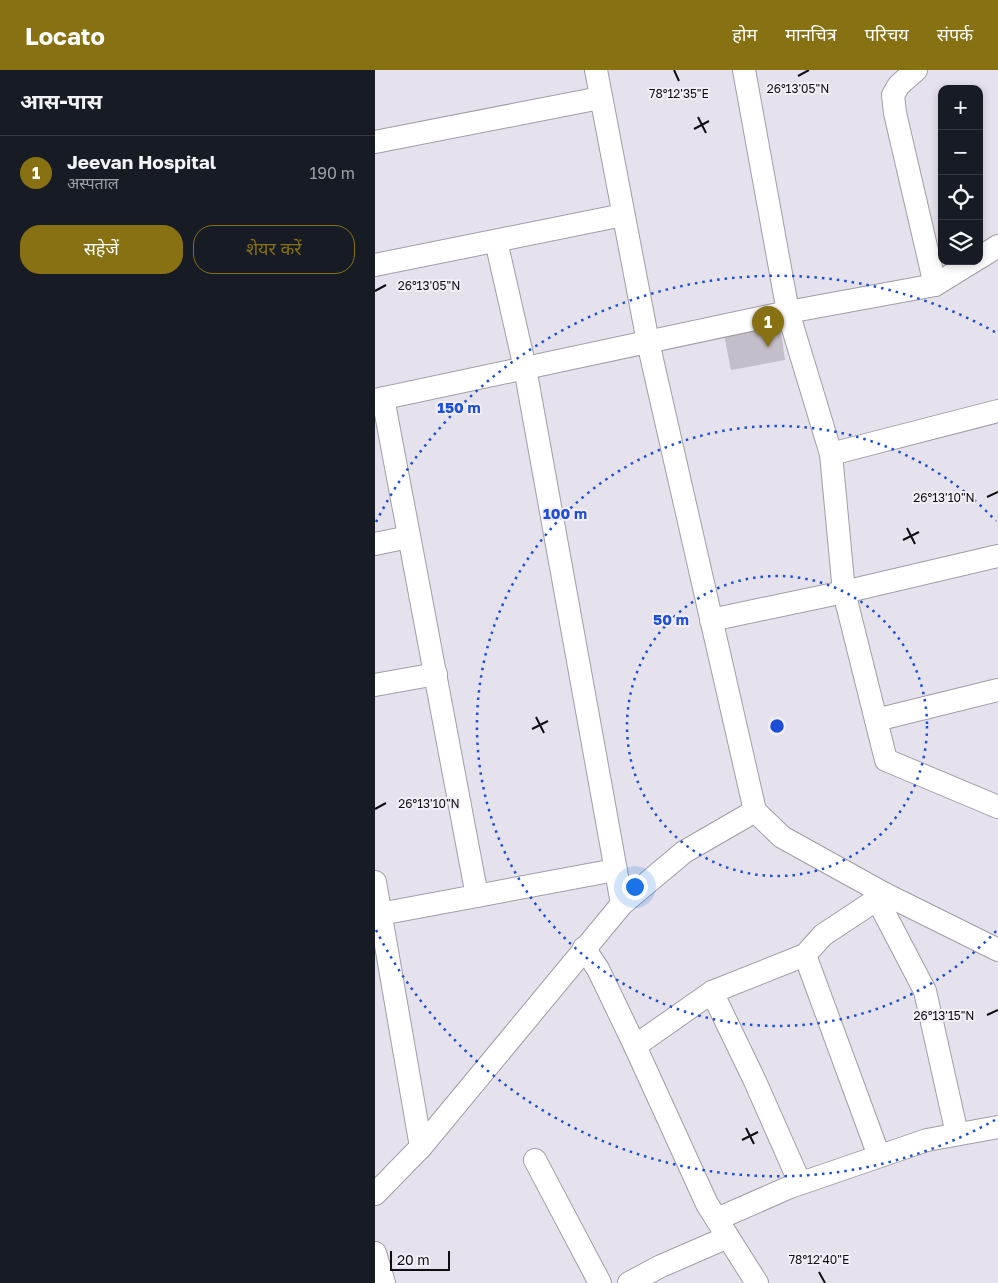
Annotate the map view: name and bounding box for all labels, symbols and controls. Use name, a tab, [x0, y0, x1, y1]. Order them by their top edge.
text: Locato	[25, 21, 105, 50]
text: होम	[732, 23, 757, 45]
text: मानचित्र	[785, 23, 837, 45]
text: परिचय	[865, 23, 909, 45]
text: संपर्क	[937, 23, 973, 45]
text: 26°13'05"N	[767, 81, 829, 96]
map controls	[938, 85, 983, 265]
button: +	[938, 85, 983, 130]
text: 78°12'35"E	[649, 86, 709, 101]
text: आस-पास	[20, 88, 102, 114]
button: −	[938, 130, 983, 175]
text: Jeevan Hospital	[67, 150, 216, 173]
text: 1	[32, 163, 40, 183]
text: 190 m	[309, 163, 355, 183]
text: अस्पताल	[67, 173, 119, 193]
button: locate	[938, 175, 983, 220]
button: layers	[938, 220, 983, 265]
button: सहेजें	[20, 225, 183, 274]
button: शेयर करें	[193, 225, 355, 274]
text: 26°13'05"N	[398, 278, 460, 293]
pin: 1	[752, 306, 784, 347]
text: 150 m	[437, 398, 481, 416]
text: 26°13'10"N	[913, 490, 975, 505]
text: 100 m	[543, 504, 587, 522]
text: 50 m	[653, 610, 689, 628]
centre of rings	[768, 717, 786, 735]
text: 26°13'10"N	[398, 796, 460, 811]
your location	[622, 874, 648, 900]
text: 26°13'15"N	[914, 1008, 974, 1023]
scale bar	[390, 1248, 450, 1271]
text: 20 m	[397, 1251, 430, 1268]
text: 78°12'40"E	[789, 1252, 849, 1267]

